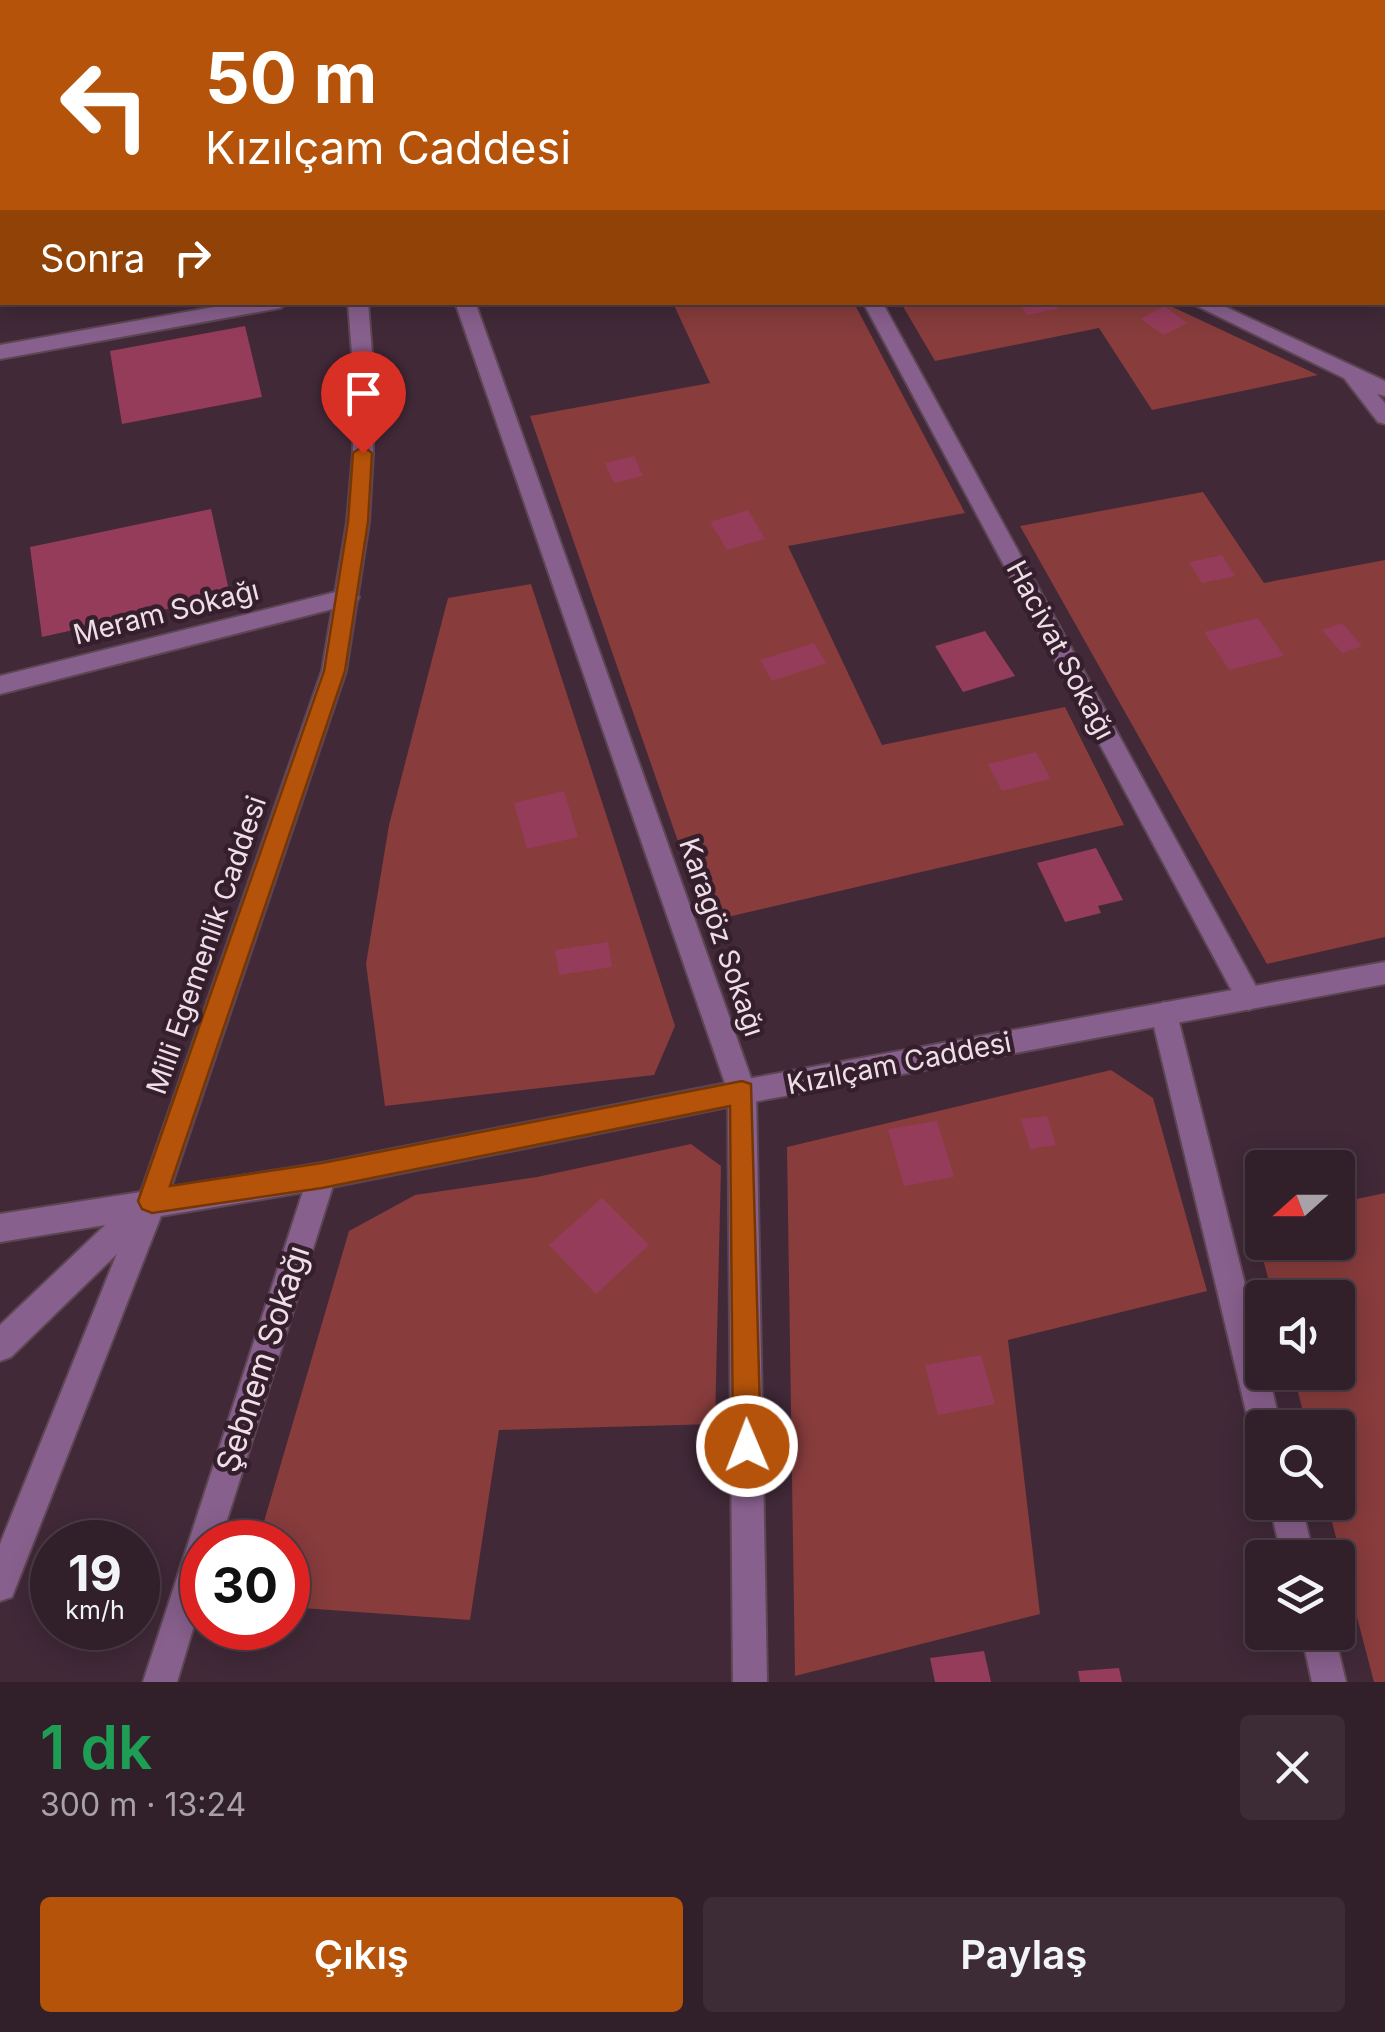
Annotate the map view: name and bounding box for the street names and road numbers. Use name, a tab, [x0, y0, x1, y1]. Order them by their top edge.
street label: Hacivat Sokağı	[1000, 555, 1122, 745]
street label: Meram Sokağı	[70, 573, 262, 651]
street label: Milli Egemenlik Caddesi	[139, 791, 273, 1099]
street label: Karagöz Sokağı	[672, 833, 772, 1041]
street label: Kızılçam Caddesi	[784, 1025, 1014, 1101]
street label: Şebnem Sokağı	[208, 1241, 318, 1477]

